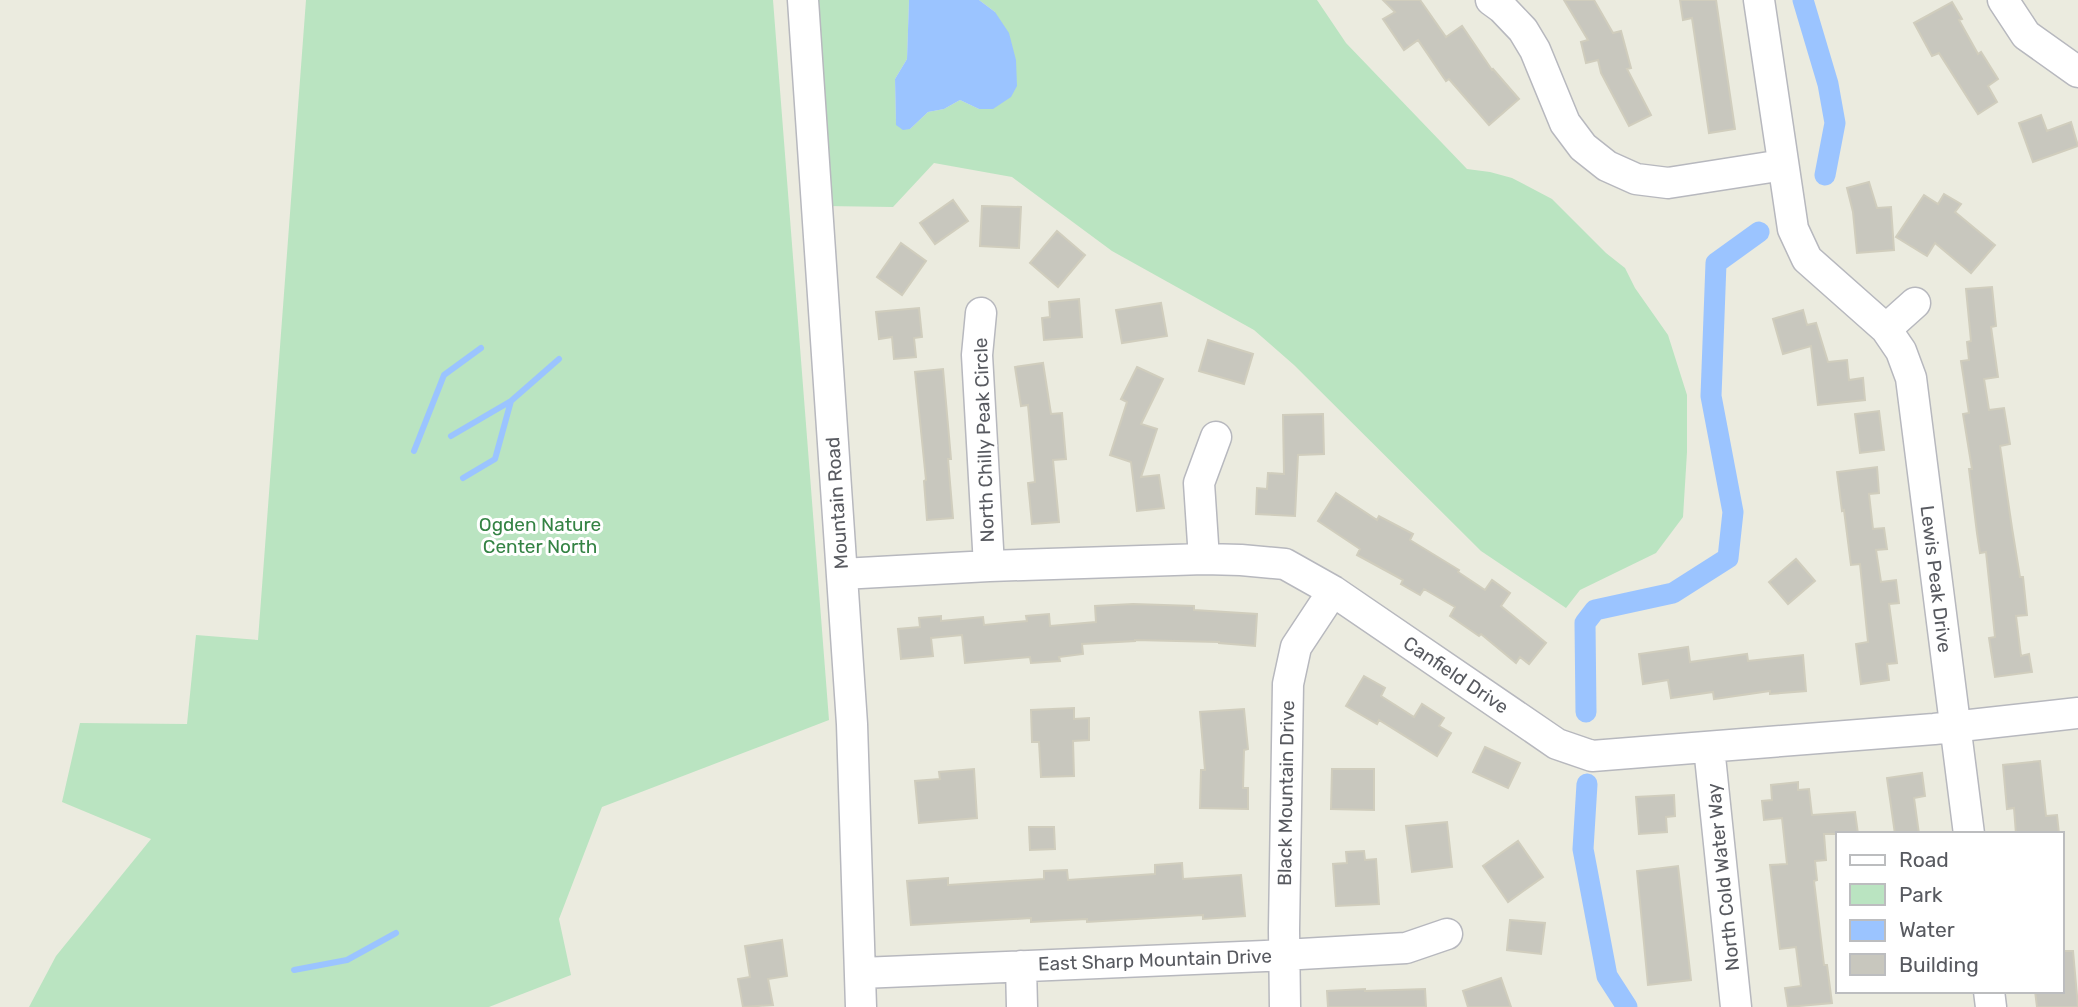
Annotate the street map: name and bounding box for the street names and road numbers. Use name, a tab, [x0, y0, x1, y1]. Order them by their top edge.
street label: North Chilly Peak Circle	[969, 337, 999, 543]
street label: Mountain Road	[821, 436, 853, 570]
street label: Lewis Peak Drive	[1916, 504, 1956, 654]
street label: Canfield Drive	[1399, 631, 1513, 719]
street label: Black Mountain Drive	[1273, 700, 1299, 886]
street label: North Cold Water Way	[1702, 782, 1744, 972]
street label: East Sharp Mountain Drive	[1038, 944, 1272, 976]

